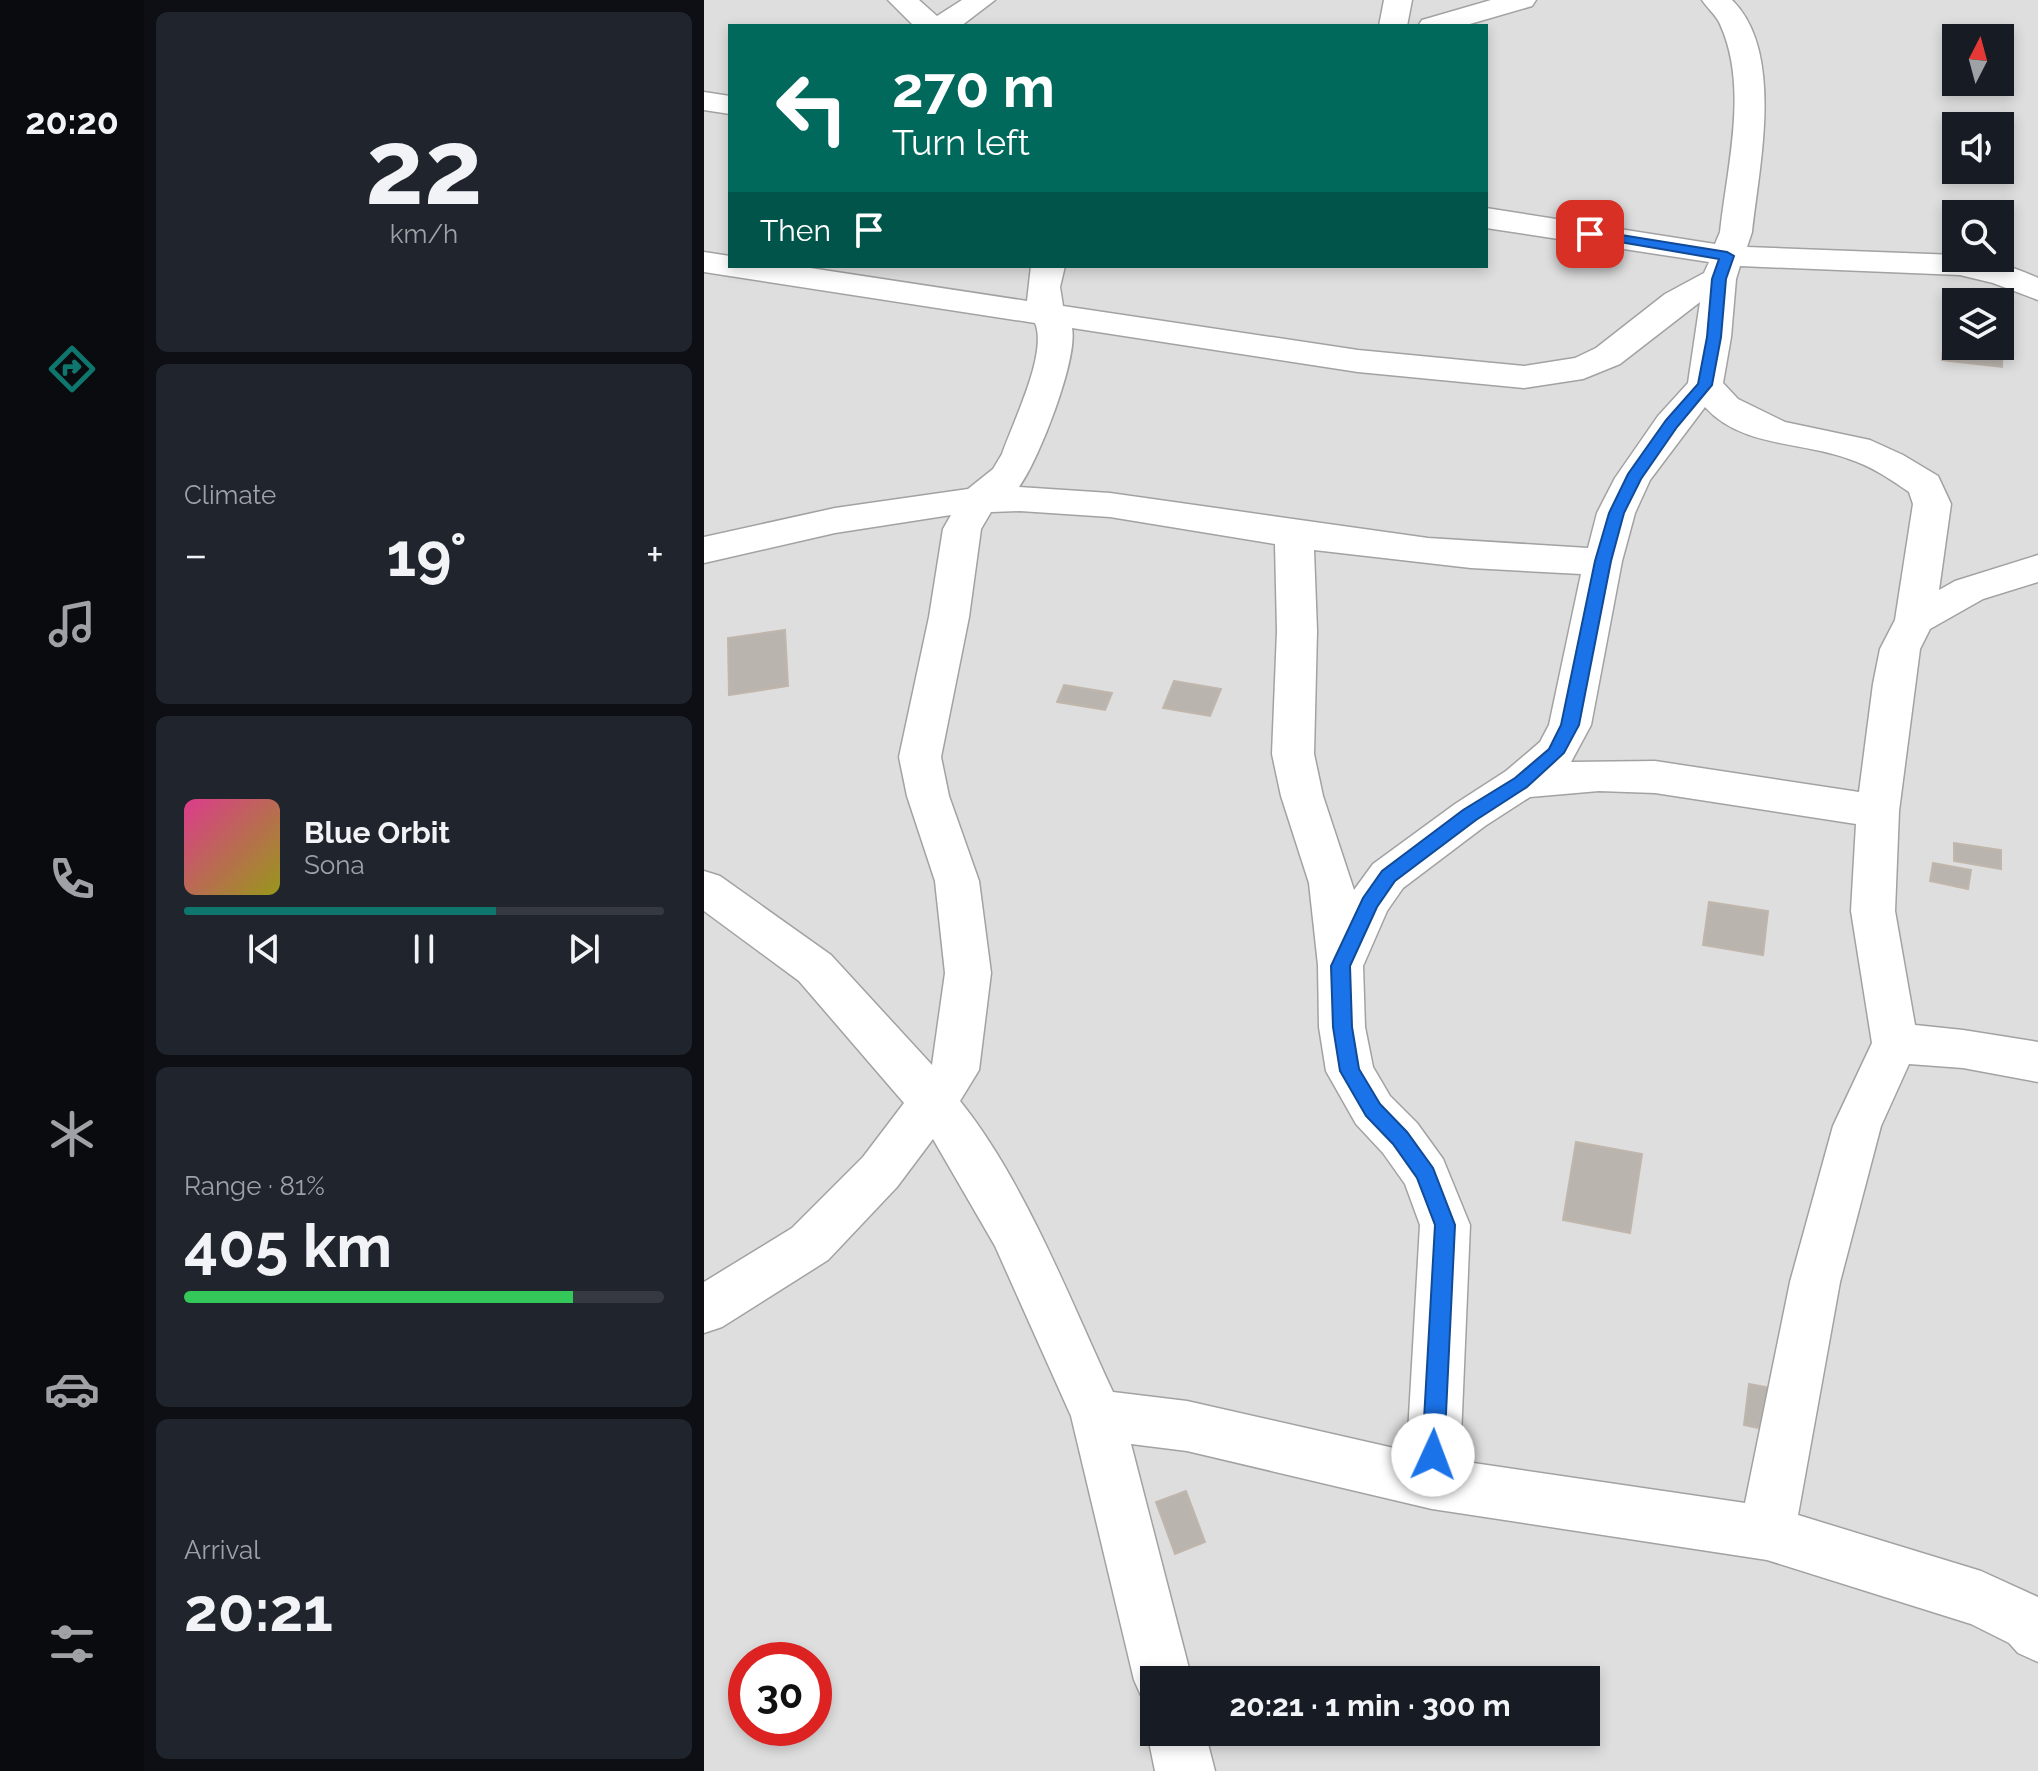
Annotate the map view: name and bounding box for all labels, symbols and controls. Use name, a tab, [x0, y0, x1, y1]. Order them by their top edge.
north arrow	[1942, 24, 2014, 96]
map controls	[1942, 24, 2014, 360]
text: 270 m	[892, 54, 1055, 120]
icon: left	[760, 56, 864, 160]
text: 20:20	[25, 100, 119, 142]
text: 22	[365, 106, 483, 228]
button: sound	[1942, 112, 2014, 184]
text: Turn left	[892, 121, 1030, 163]
pin	[1556, 200, 1624, 268]
button: search	[1942, 200, 2014, 272]
icon: arrive	[847, 208, 891, 252]
icon: arrive	[1568, 212, 1612, 256]
text: Then	[760, 213, 831, 248]
text: km/h	[390, 219, 458, 249]
button: layers	[1942, 288, 2014, 360]
icon: directions	[44, 341, 100, 397]
text: Climate	[184, 480, 276, 510]
text: 19°	[387, 520, 467, 590]
text: −	[184, 529, 208, 580]
text: +	[646, 529, 664, 580]
icon: music	[44, 596, 100, 652]
text: Blue Orbit	[304, 815, 450, 850]
text: Sona	[304, 850, 365, 880]
icon: phone	[44, 851, 100, 907]
icon: previous	[242, 927, 286, 971]
icon: pause	[402, 927, 446, 971]
icon: next	[562, 927, 606, 971]
icon: climate	[44, 1106, 100, 1162]
text: Range · 81%	[184, 1171, 325, 1201]
text: 405 km	[184, 1211, 392, 1281]
icon: car	[44, 1361, 100, 1417]
position arrow	[1391, 1413, 1475, 1497]
text: Arrival	[184, 1535, 260, 1565]
text: 20:21	[184, 1575, 333, 1645]
icon: filters	[44, 1616, 100, 1672]
speed limit sign: 30	[728, 1642, 832, 1746]
text: 20:21 · 1 min · 300 m	[1229, 1688, 1511, 1723]

